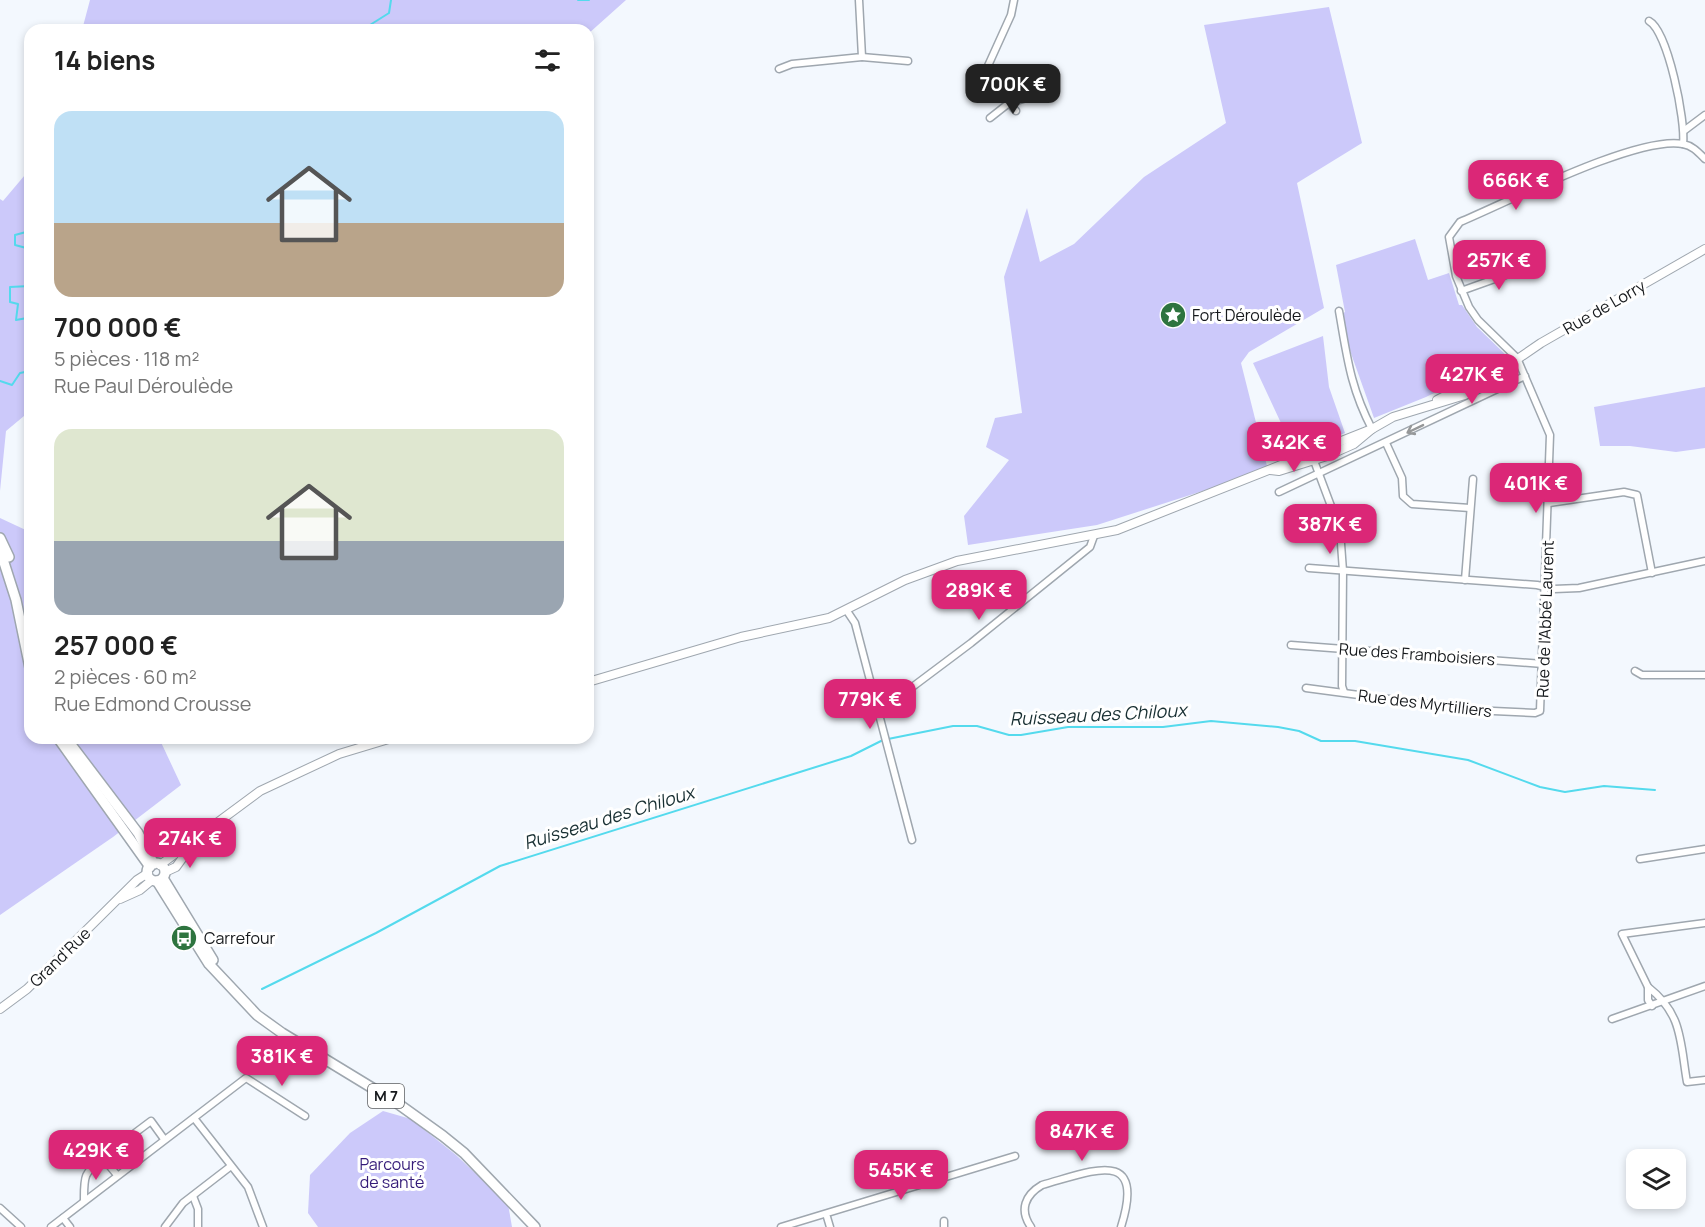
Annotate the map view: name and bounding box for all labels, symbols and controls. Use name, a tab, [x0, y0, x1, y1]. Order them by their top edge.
text: 14 biens	[54, 42, 155, 78]
icon: filters	[531, 44, 564, 77]
pin: 700K €	[964, 64, 1062, 115]
text: 700K €	[979, 70, 1047, 97]
icon: home	[255, 150, 363, 258]
pin: 666K €	[1467, 160, 1565, 211]
text: 666K €	[1482, 166, 1550, 193]
pin: 257K €	[1450, 240, 1548, 291]
text: 257K €	[1467, 246, 1531, 273]
street label: Rue de Lorry	[1559, 274, 1650, 339]
place icon: Fort Déroulède	[1158, 300, 1188, 330]
place label: Fort Déroulède	[1192, 304, 1301, 326]
text: 700 000 €	[54, 309, 182, 345]
text: 5 pièces · 118 m²	[54, 345, 199, 372]
pin: 427K €	[1423, 354, 1521, 405]
text: 427K €	[1440, 360, 1504, 387]
text: Rue Paul Déroulède	[54, 372, 233, 399]
pin: 342K €	[1245, 422, 1343, 473]
one-way arrow	[1406, 423, 1424, 435]
text: 342K €	[1261, 428, 1327, 455]
pin: 401K €	[1487, 463, 1585, 514]
icon: home	[255, 468, 363, 576]
text: 401K €	[1504, 469, 1568, 496]
pin: 387K €	[1281, 504, 1379, 555]
text: 387K €	[1298, 510, 1362, 537]
street label: Rue de l'Abbé Laurent	[1531, 540, 1559, 698]
pin: 289K €	[930, 570, 1028, 621]
text: 289K €	[946, 576, 1012, 603]
text: 257 000 €	[54, 627, 178, 663]
street label: Rue des Framboisiers	[1338, 638, 1496, 670]
text: 2 pièces · 60 m²	[54, 663, 197, 690]
pin: 779K €	[821, 679, 919, 730]
street label: Rue des Myrtilliers	[1357, 684, 1493, 722]
text: 779K €	[838, 685, 902, 712]
text: Rue Edmond Crousse	[54, 690, 252, 717]
water label: Ruisseau des Chiloux	[1009, 697, 1189, 731]
water label: Ruisseau des Chiloux	[521, 779, 699, 854]
pin: 274K €	[141, 818, 239, 869]
text: 274K €	[158, 824, 222, 851]
street label: Grand'Rue	[25, 922, 95, 992]
bus stop icon: Carrefour	[169, 923, 199, 953]
place label: Carrefour	[204, 927, 275, 949]
pin: 381K €	[233, 1036, 331, 1087]
text: 381K €	[251, 1042, 313, 1069]
road number: M 7	[368, 1084, 404, 1108]
pin: 847K €	[1033, 1111, 1131, 1162]
text: 847K €	[1049, 1117, 1115, 1144]
pin: 429K €	[47, 1130, 145, 1181]
text: 429K €	[63, 1136, 129, 1163]
map controls	[1626, 1149, 1686, 1209]
button: layers	[1626, 1149, 1686, 1209]
pin: 545K €	[852, 1150, 950, 1201]
park label: Parcours de santé	[359, 1153, 425, 1193]
text: 545K €	[868, 1156, 934, 1183]

